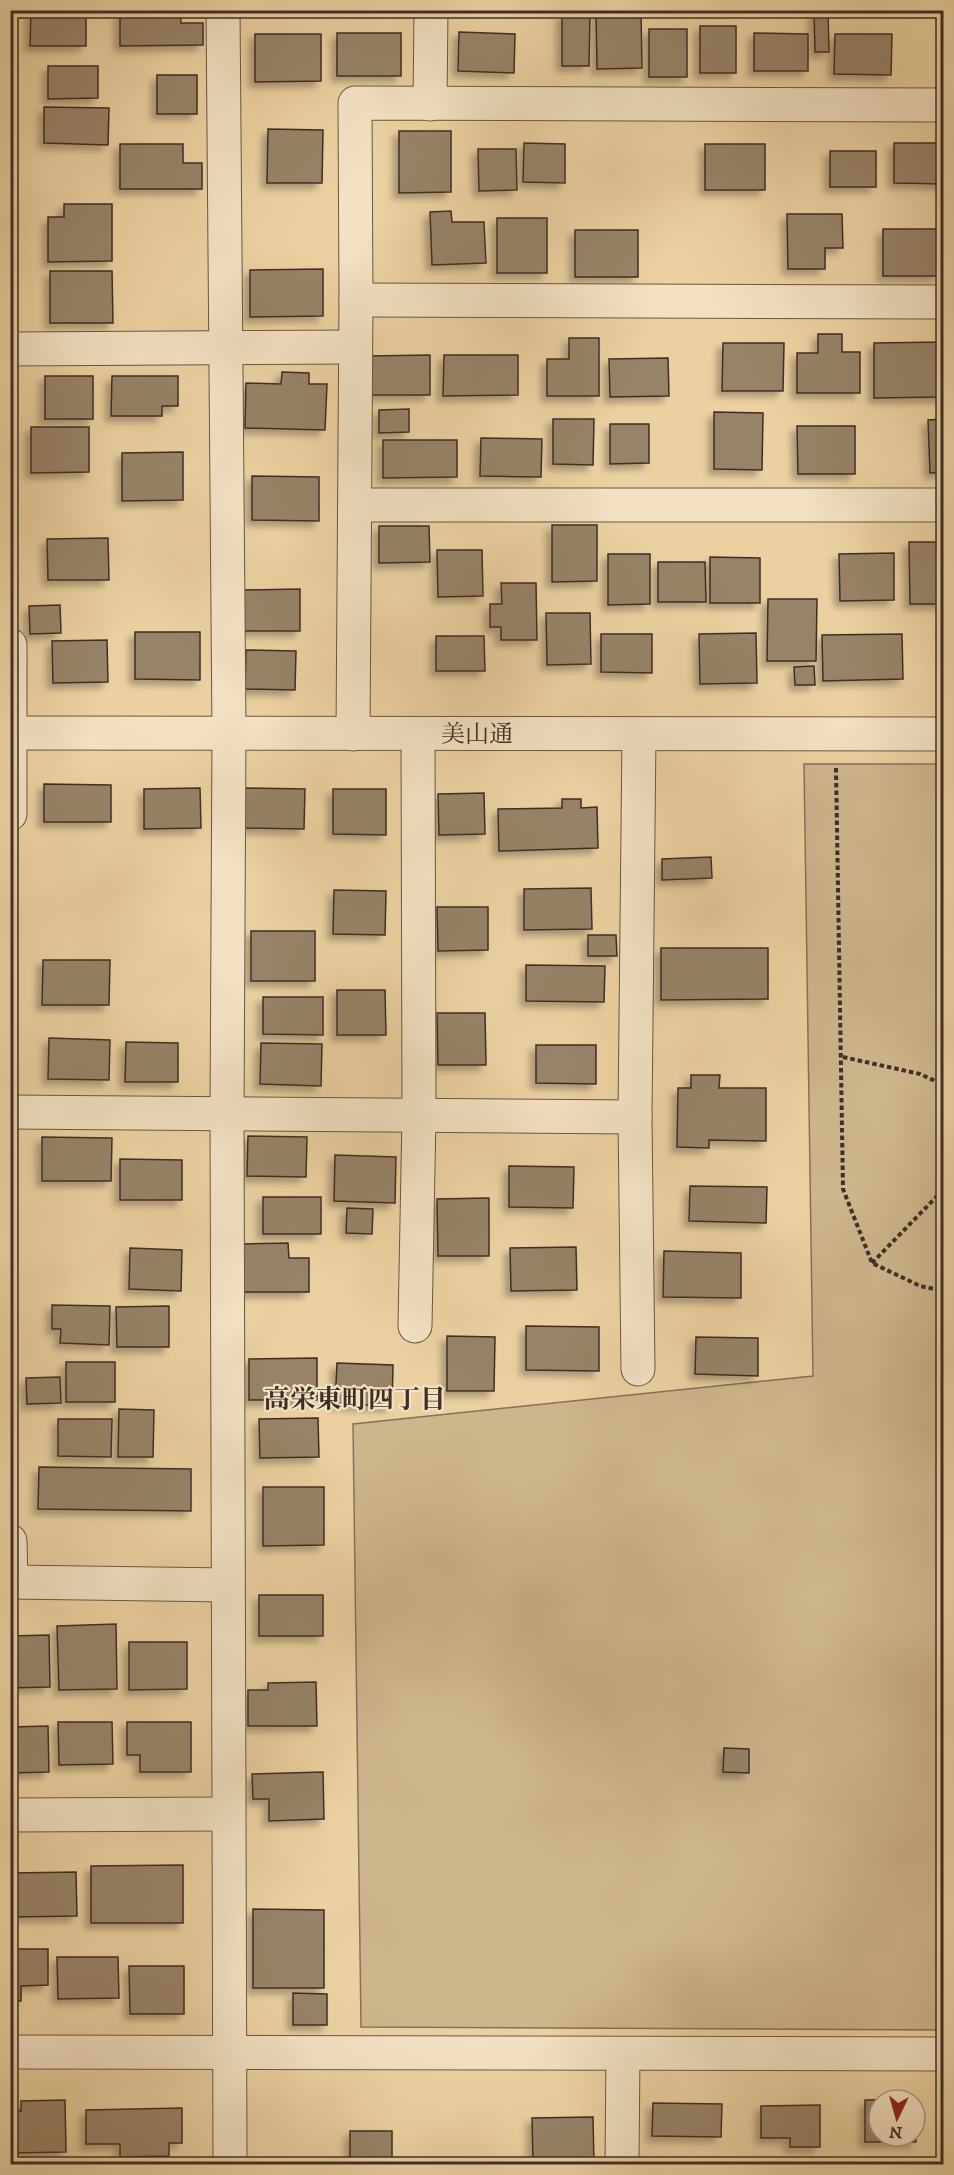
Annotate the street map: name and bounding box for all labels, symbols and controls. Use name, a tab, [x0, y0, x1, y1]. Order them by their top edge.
street label: 美山通	[441, 720, 513, 750]
district label: 高栄東町四丁目	[264, 1384, 446, 1417]
north arrow	[867, 2088, 927, 2148]
text: N	[888, 2121, 903, 2142]

